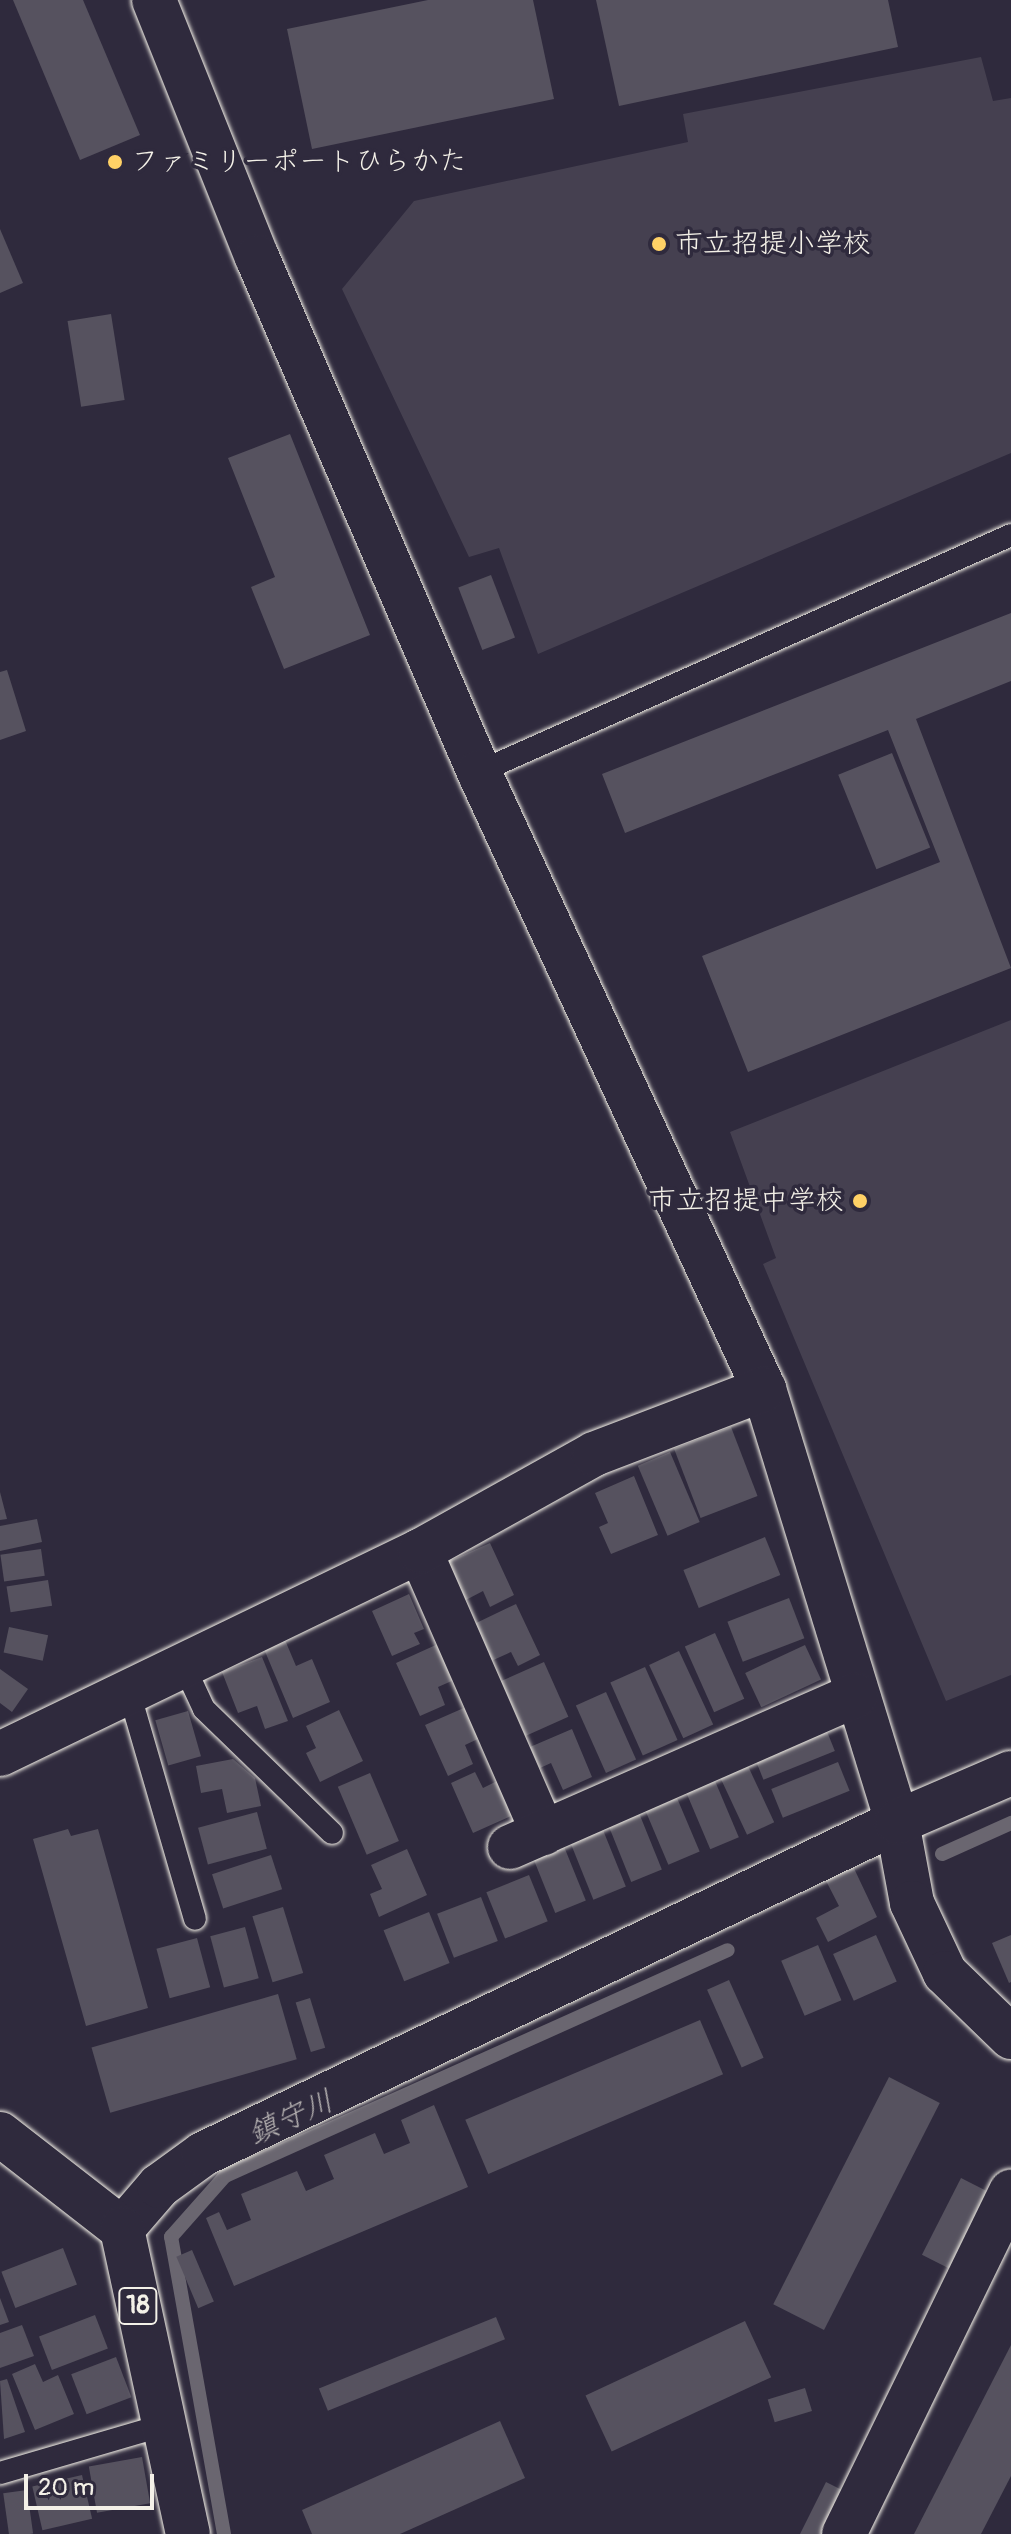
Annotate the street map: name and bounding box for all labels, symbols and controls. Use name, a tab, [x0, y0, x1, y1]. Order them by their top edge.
place label: ファミリーポートひらかた	[131, 145, 467, 179]
marker: ファミリーポートひらかた	[106, 153, 124, 171]
place label: 市立招提小学校	[675, 227, 871, 261]
marker: 市立招提小学校	[650, 235, 668, 253]
place label: 市立招提中学校	[648, 1184, 844, 1218]
marker: 市立招提中学校	[851, 1192, 869, 1210]
water label: 鎮守川	[243, 2083, 339, 2153]
road number: 18	[118, 2284, 158, 2328]
scale bar	[28, 2458, 158, 2508]
text: 20 m	[38, 2473, 94, 2502]

